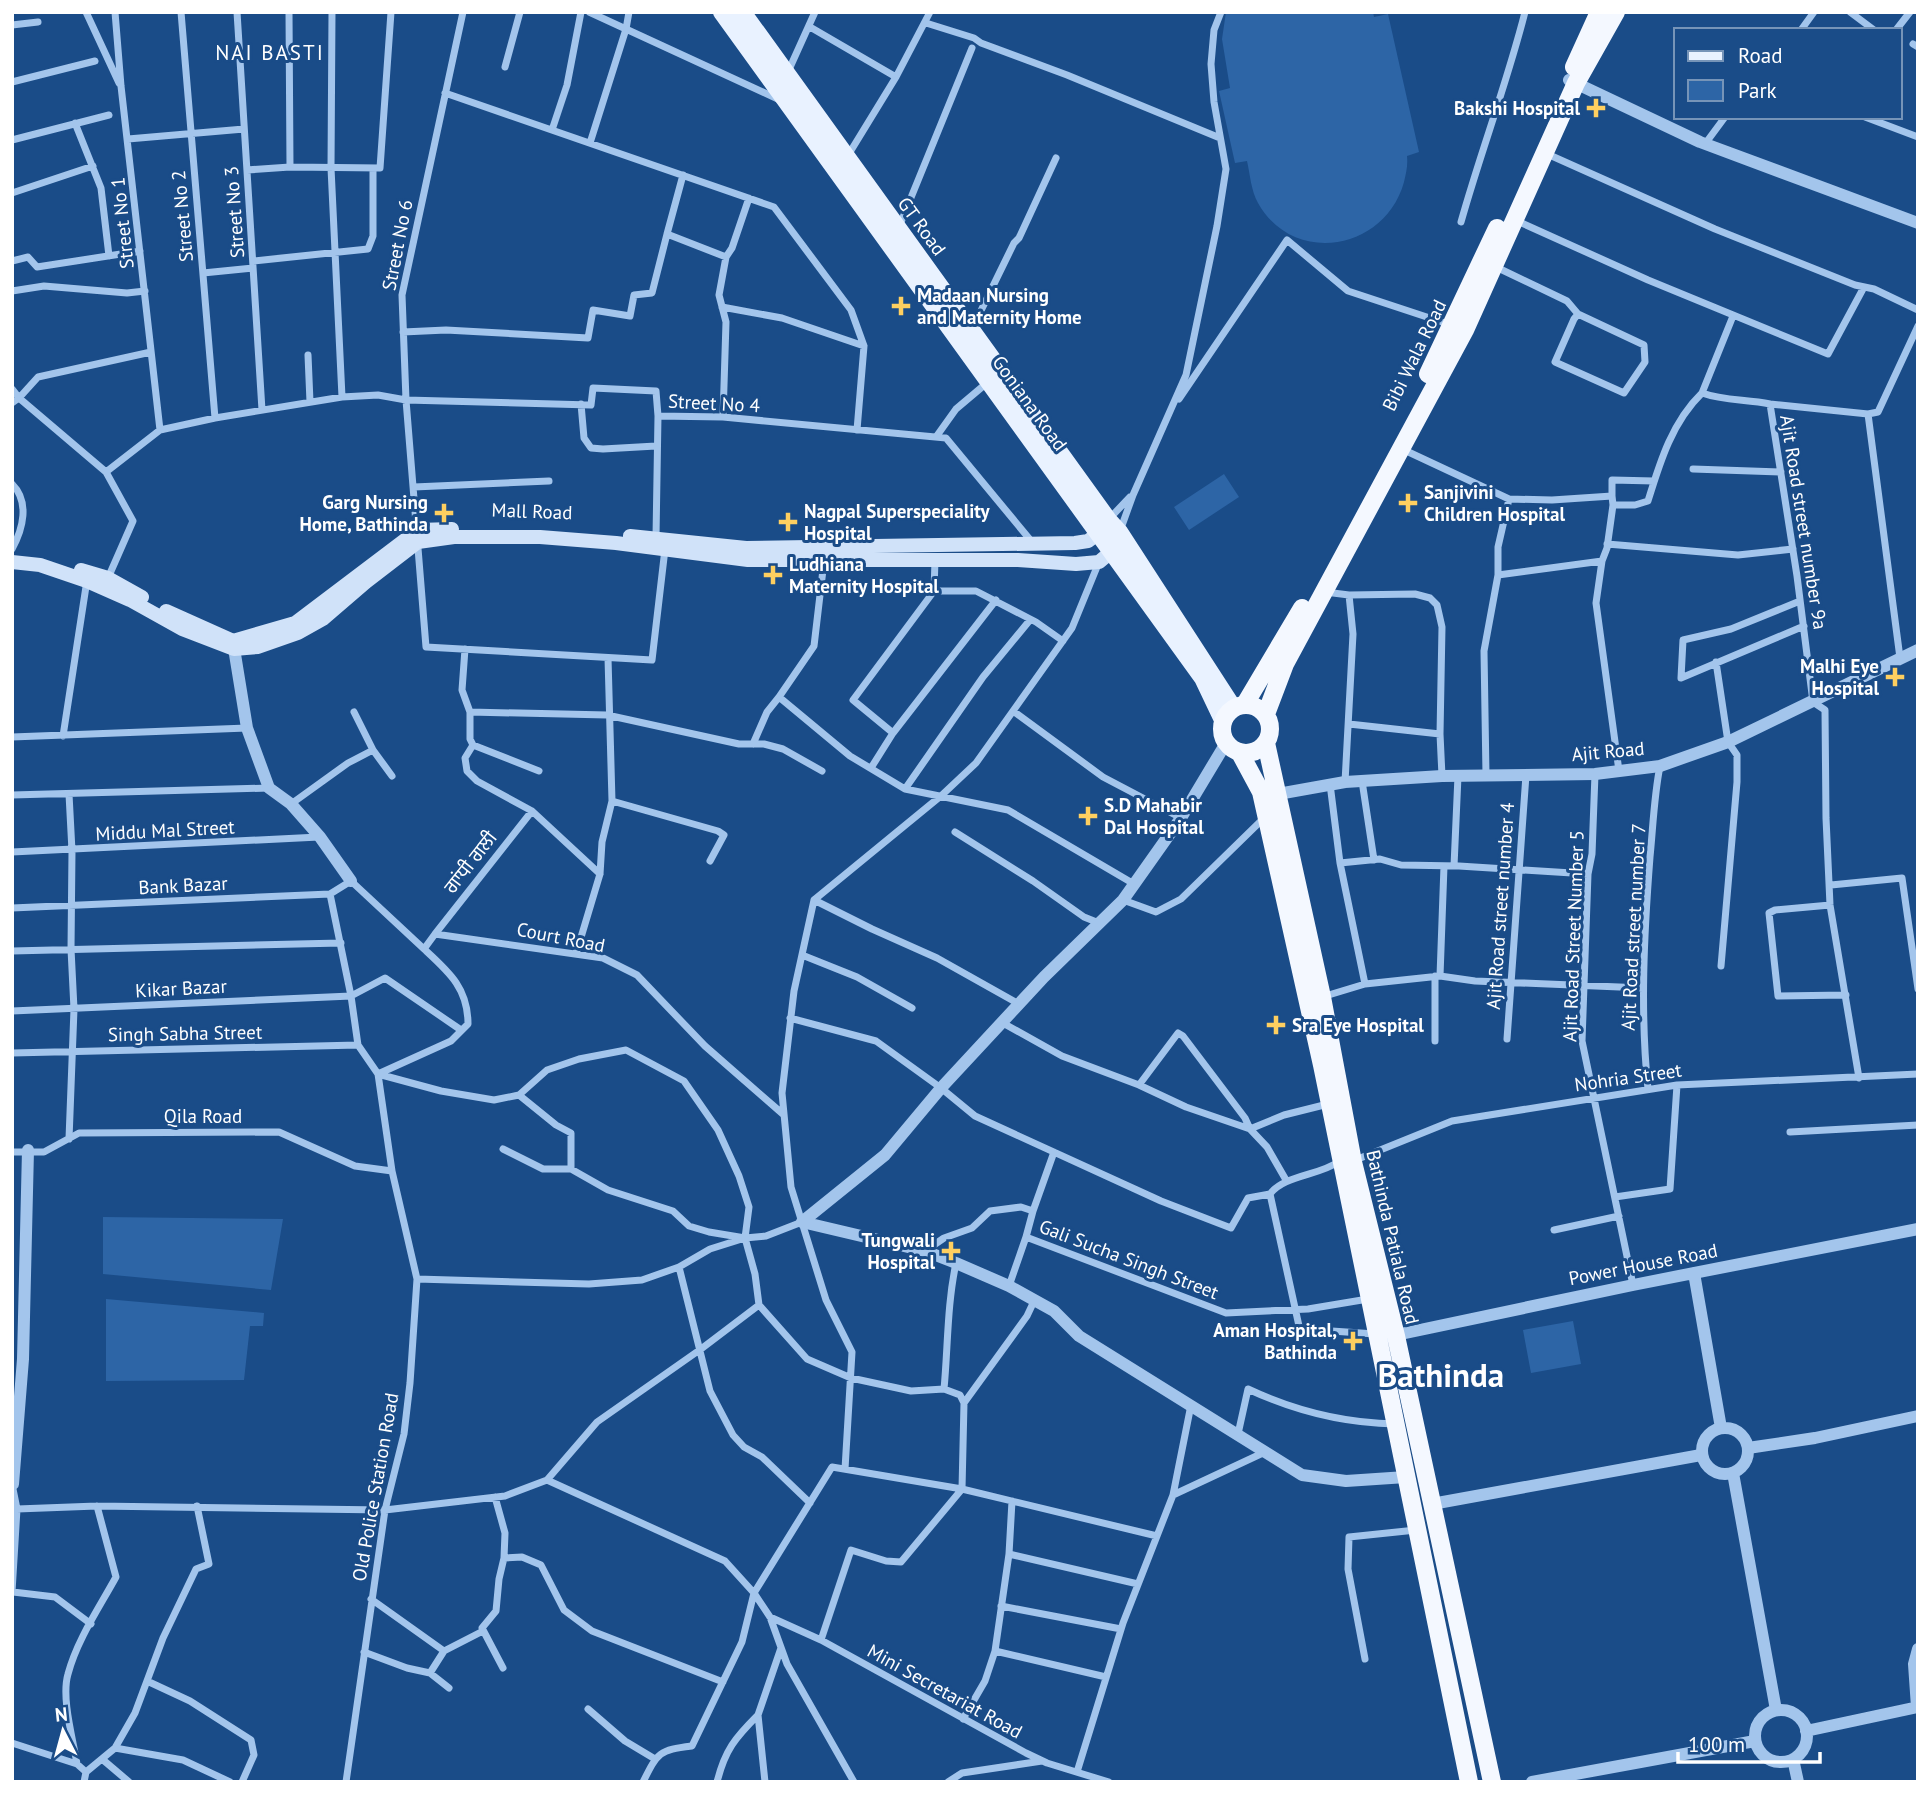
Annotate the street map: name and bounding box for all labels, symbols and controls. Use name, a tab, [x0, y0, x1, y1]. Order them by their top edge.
legend	[1674, 28, 1902, 119]
district label: NAI BASTI	[215, 39, 325, 66]
text: Road	[1738, 42, 1782, 69]
text: Park	[1738, 77, 1777, 104]
place label: Bakshi Hospital	[1454, 96, 1580, 120]
marker: Bakshi Hospital	[1586, 98, 1606, 118]
street label: Street No 3	[219, 165, 249, 259]
street label: Street No 2	[166, 169, 198, 263]
street label: Street No 1	[105, 176, 139, 270]
street label: GT Road	[893, 192, 951, 260]
street label: Street No 6	[376, 198, 418, 292]
place label: Madaan Nursing and Maternity Home	[917, 283, 1082, 329]
street label: Bibi Wala Road	[1377, 295, 1451, 415]
marker: Madaan Nursing and Maternity Home	[891, 296, 911, 316]
street label: Goniana Road	[987, 351, 1073, 455]
street label: Street No 4	[667, 389, 761, 417]
street label: Ajit Road street number 9a	[1775, 413, 1833, 631]
place label: Sanjivini Children Hospital	[1424, 480, 1565, 526]
place label: Garg Nursing Home, Bathinda	[299, 490, 428, 536]
marker: Sanjivini Children Hospital	[1398, 493, 1418, 513]
street label: Mall Road	[491, 498, 573, 524]
place label: Nagpal Superspeciality Hospital	[804, 499, 991, 545]
marker: Garg Nursing Home, Bathinda	[434, 503, 454, 523]
marker: Nagpal Superspeciality Hospital	[778, 512, 798, 532]
place label: Ludhiana Maternity Hospital	[789, 552, 939, 598]
marker: Ludhiana Maternity Hospital	[763, 565, 783, 585]
place label: Malhi Eye Hospital	[1800, 654, 1879, 700]
marker: Malhi Eye Hospital	[1885, 667, 1905, 687]
street label: Ajit Road	[1571, 736, 1645, 766]
place label: S.D Mahabir Dal Hospital	[1104, 793, 1204, 839]
street label: Ajit Road street number 4	[1481, 802, 1519, 1010]
marker: S.D Mahabir Dal Hospital	[1078, 806, 1098, 826]
street label: Middu Mal Street	[95, 814, 236, 846]
street label: Ajit Road street number 7	[1616, 823, 1650, 1031]
street label: ਗਾਂਧੀ ਗਲੀ	[438, 825, 502, 899]
street label: Ajit Road Street Number 5	[1557, 830, 1589, 1042]
street label: Bank Bazar	[138, 871, 229, 899]
street label: Court Road	[515, 917, 607, 957]
street label: Kikar Bazar	[135, 974, 228, 1002]
place label: Sra Eye Hospital	[1292, 1013, 1424, 1037]
marker: Sra Eye Hospital	[1266, 1015, 1286, 1035]
street label: Singh Sabha Street	[108, 1020, 263, 1046]
street label: Nohria Street	[1573, 1058, 1684, 1096]
street label: Qila Road	[164, 1104, 242, 1128]
street label: Bathinda Patiala Road	[1361, 1147, 1425, 1327]
street label: Gali Sucha Singh Street	[1036, 1214, 1223, 1305]
place label: Tungwali Hospital	[862, 1228, 935, 1274]
street label: Power House Road	[1567, 1238, 1719, 1290]
marker: Tungwali Hospital	[941, 1241, 961, 1261]
place label: Aman Hospital, Bathinda	[1213, 1318, 1337, 1364]
marker: Aman Hospital, Bathinda	[1343, 1331, 1363, 1351]
district label: Bathinda	[1378, 1353, 1504, 1396]
street label: Old Police Station Road	[347, 1391, 403, 1583]
street label: Mini Secretariat Road	[863, 1638, 1027, 1744]
north arrow	[28, 1696, 98, 1766]
text: N	[54, 1702, 69, 1727]
scale bar	[1678, 1720, 1820, 1764]
text: 100 m	[1688, 1731, 1745, 1758]

